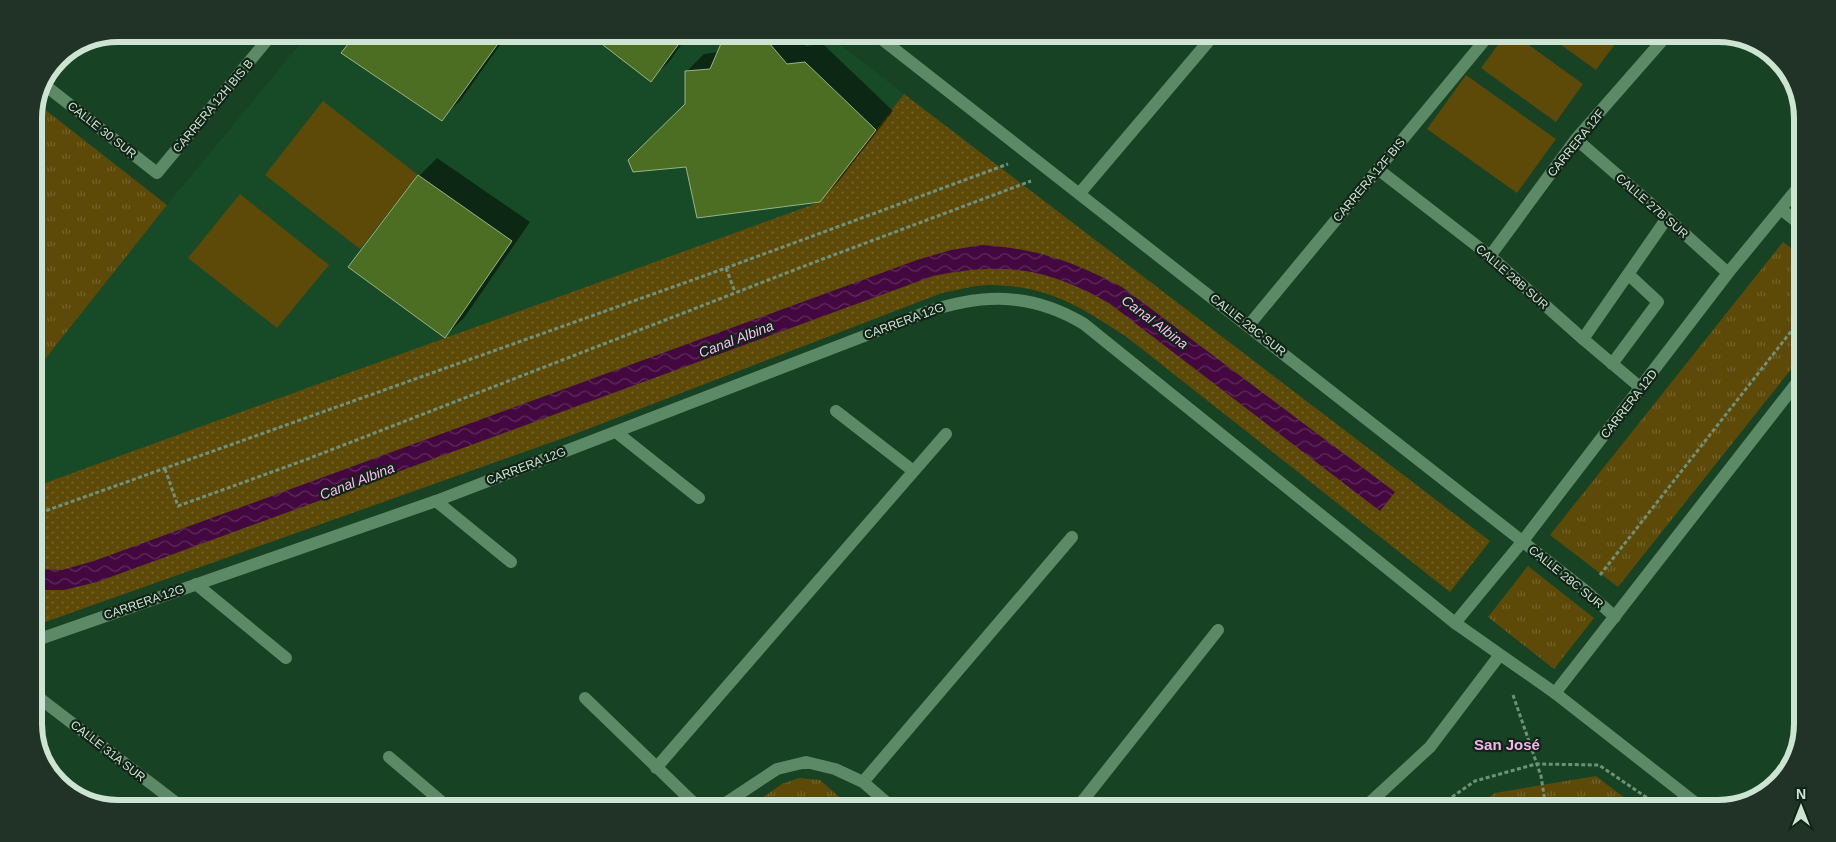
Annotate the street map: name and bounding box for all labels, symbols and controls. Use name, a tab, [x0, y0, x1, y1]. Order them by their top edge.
street label: CARRERA 12H BIS B	[170, 57, 256, 155]
street label: CALLE 30 SUR	[65, 99, 139, 161]
street label: CARRERA 12F	[1545, 107, 1607, 179]
street label: CARRERA 12F BIS	[1330, 135, 1408, 225]
street label: CALLE 27B SUR	[1613, 171, 1691, 241]
street label: CALLE 28B SUR	[1473, 242, 1551, 312]
street label: CALLE 28C SUR	[1207, 291, 1289, 359]
water label: Canal Albina	[1119, 292, 1191, 352]
street label: CARRERA 12G	[862, 300, 946, 342]
water label: Canal Albina	[696, 317, 776, 361]
street label: CARRERA 12D	[1598, 367, 1660, 441]
street label: CARRERA 12G	[484, 444, 568, 488]
water label: Canal Albina	[317, 459, 397, 503]
street label: CALLE 28C SUR	[1526, 543, 1606, 612]
street label: CARRERA 12G	[102, 582, 186, 622]
street label: CALLE 31A SUR	[68, 718, 148, 785]
district label: San José	[1474, 736, 1540, 753]
north arrow	[1776, 782, 1826, 832]
text: N	[1796, 786, 1806, 802]

